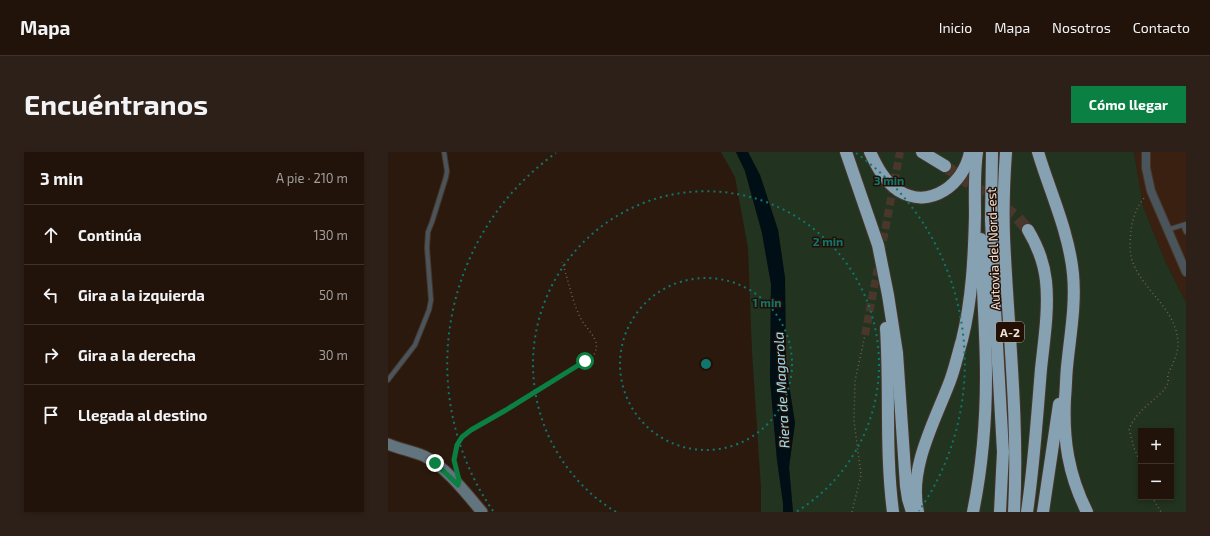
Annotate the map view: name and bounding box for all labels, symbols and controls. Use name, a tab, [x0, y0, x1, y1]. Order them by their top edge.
text: Mapa	[20, 16, 70, 39]
text: Inicio	[939, 19, 972, 36]
text: Mapa	[994, 19, 1030, 36]
text: Nosotros	[1052, 19, 1111, 36]
text: Contacto	[1133, 19, 1190, 36]
button: Cómo llegar	[1071, 86, 1186, 123]
text: Encuéntranos	[24, 87, 208, 121]
text: 3 min	[40, 168, 83, 188]
text: A pie · 210 m	[276, 170, 348, 186]
text: 3 min	[874, 173, 904, 187]
street label: Autovia del Nord-est	[983, 188, 1003, 310]
icon: ahead	[40, 224, 62, 246]
text: Continúa	[78, 226, 141, 244]
text: 130 m	[313, 227, 348, 243]
text: 2 min	[813, 234, 843, 248]
icon: left	[40, 284, 62, 306]
text: Gira a la izquierda	[78, 286, 205, 304]
text: 50 m	[319, 287, 348, 303]
text: 1 min	[753, 295, 781, 309]
road number: A-2	[996, 322, 1024, 342]
water label: Riera de Magarola	[769, 331, 793, 449]
icon: right	[40, 344, 62, 366]
text: Gira a la derecha	[78, 346, 196, 364]
text: 30 m	[319, 347, 348, 363]
route start	[576, 352, 594, 370]
centre of rings	[699, 357, 713, 371]
icon: arrive	[40, 404, 62, 426]
text: Llegada al destino	[78, 406, 207, 424]
map controls	[1138, 428, 1174, 500]
button: +	[1138, 428, 1174, 464]
route end	[426, 454, 444, 472]
button: −	[1138, 464, 1174, 500]

